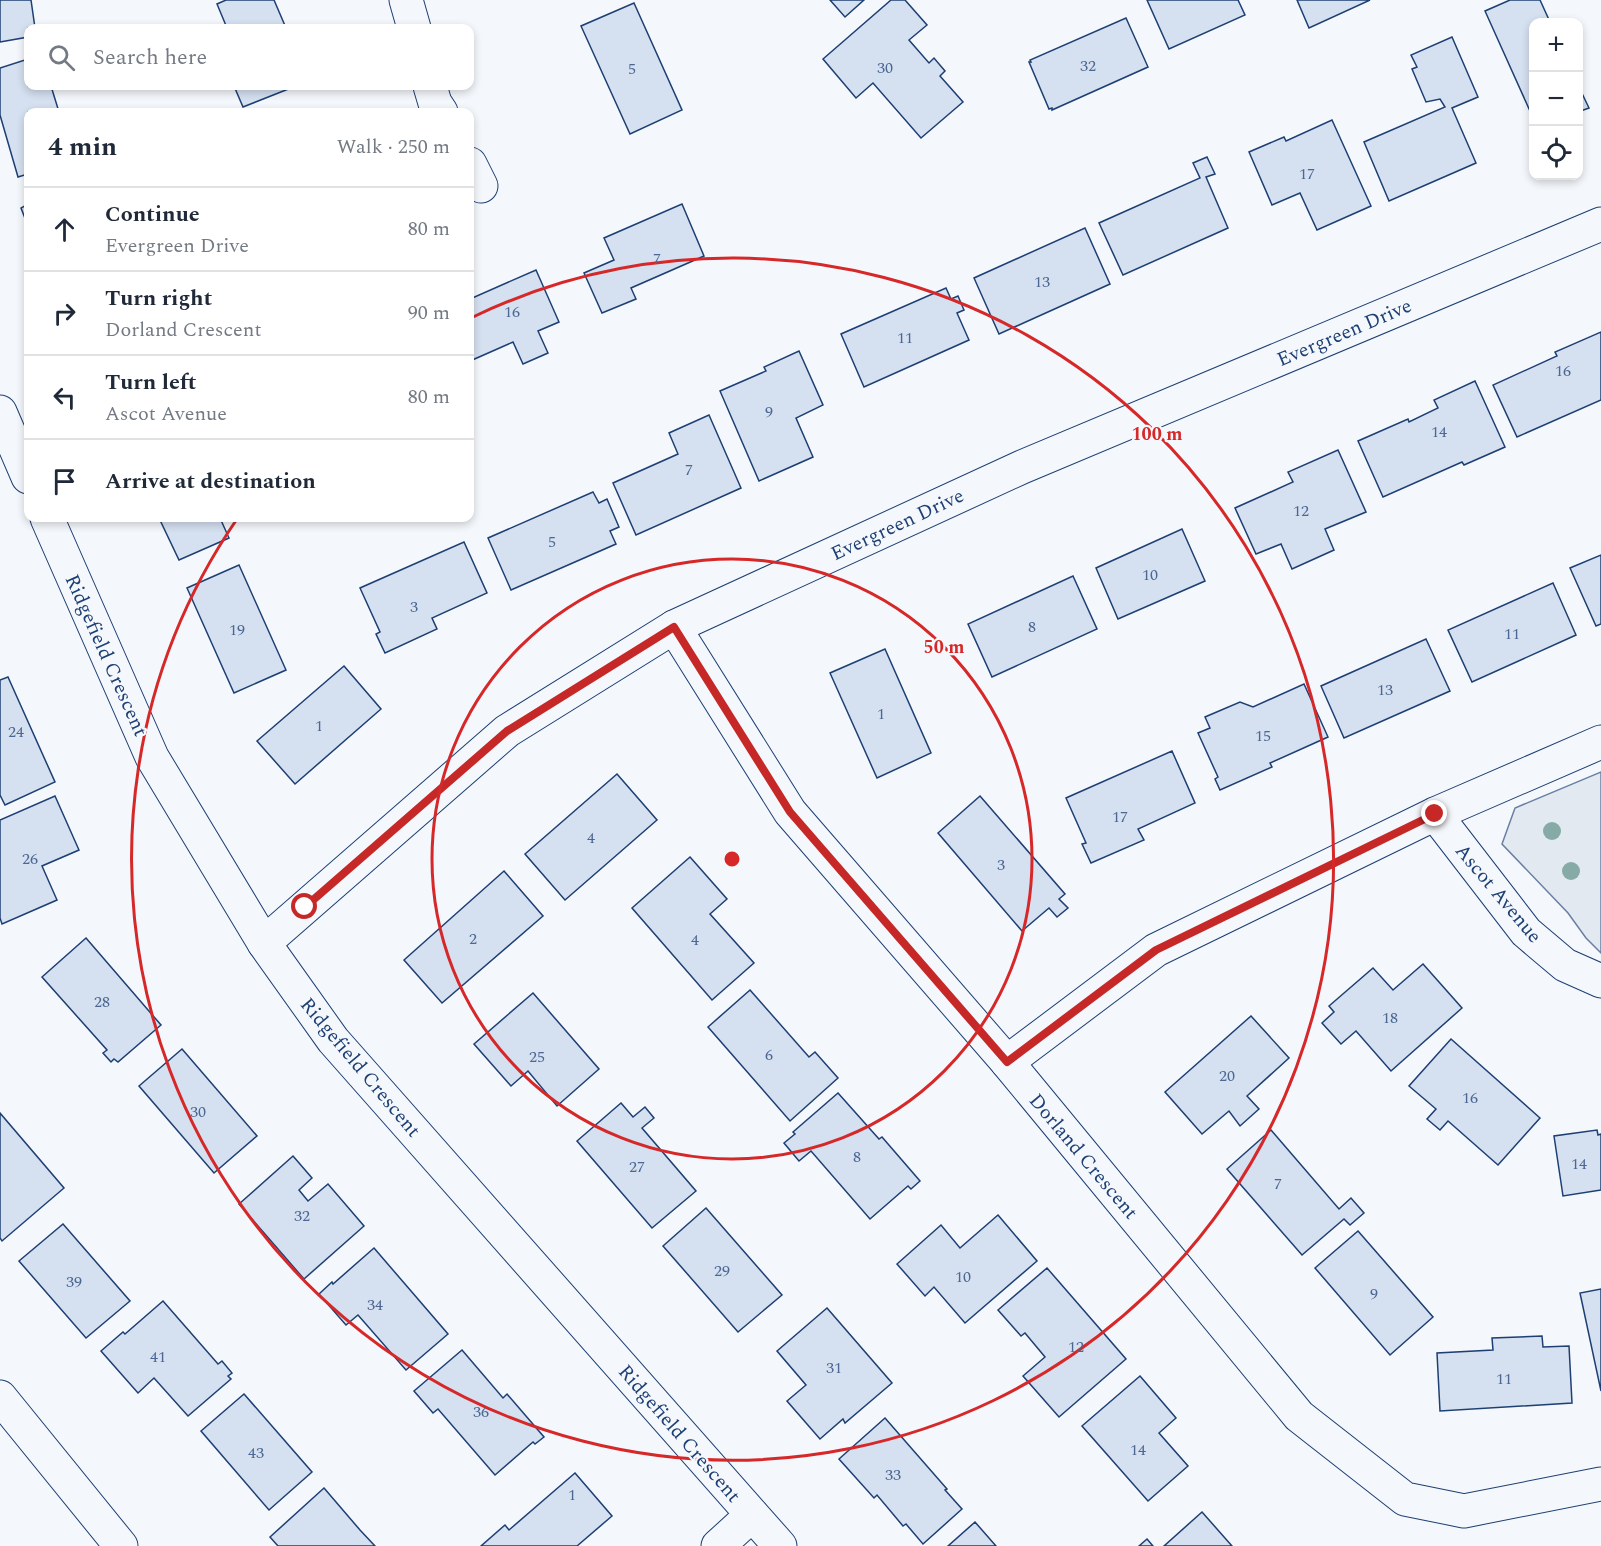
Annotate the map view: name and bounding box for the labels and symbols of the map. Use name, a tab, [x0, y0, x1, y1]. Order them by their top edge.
house number: 32	[1080, 54, 1096, 78]
house number: 30	[877, 56, 893, 80]
house number: 5	[628, 57, 636, 81]
house number: 17	[1299, 162, 1315, 186]
house number: 7	[653, 247, 661, 271]
house number: 13	[1034, 270, 1050, 294]
street label: Evergreen Drive	[1272, 291, 1416, 375]
house number: 16	[504, 300, 520, 324]
house number: 11	[897, 326, 913, 350]
house number: 16	[1555, 359, 1571, 383]
house number: 9	[765, 400, 773, 424]
house number: 14	[1431, 420, 1447, 444]
text: 100 m	[1131, 421, 1183, 448]
house number: 7	[685, 458, 693, 482]
street label: Evergreen Drive	[826, 481, 969, 569]
house number: 12	[1293, 499, 1309, 523]
house number: 5	[548, 530, 556, 554]
house number: 10	[1142, 563, 1158, 587]
street label: Ridgefield Crescent	[57, 570, 155, 741]
house number: 3	[410, 595, 418, 619]
house number: 8	[1028, 615, 1036, 639]
house number: 19	[229, 618, 245, 642]
house number: 11	[1504, 622, 1520, 646]
text: 50 m	[924, 634, 964, 661]
house number: 13	[1377, 678, 1393, 702]
house number: 1	[877, 702, 885, 726]
house number: 1	[315, 714, 323, 738]
house number: 24	[8, 720, 24, 744]
house number: 15	[1255, 724, 1271, 748]
route end	[1421, 800, 1447, 826]
house number: 17	[1112, 805, 1128, 829]
house number: 4	[587, 826, 595, 850]
street label: Ascot Avenue	[1448, 837, 1549, 950]
house number: 26	[22, 847, 38, 871]
centre of rings	[722, 849, 742, 869]
house number: 3	[997, 853, 1005, 877]
route start	[291, 893, 317, 919]
house number: 2	[469, 927, 477, 951]
house number: 4	[691, 928, 699, 952]
house number: 28	[94, 990, 110, 1014]
street label: Ridgefield Crescent	[293, 991, 428, 1144]
house number: 18	[1382, 1006, 1398, 1030]
house number: 6	[765, 1043, 773, 1067]
house number: 25	[529, 1045, 545, 1069]
house number: 20	[1219, 1064, 1235, 1088]
house number: 16	[1462, 1086, 1478, 1110]
street label: Dorland Crescent	[1021, 1087, 1145, 1226]
house number: 30	[190, 1100, 206, 1124]
house number: 8	[853, 1145, 861, 1169]
house number: 14	[1571, 1152, 1587, 1176]
house number: 27	[629, 1155, 645, 1179]
house number: 7	[1274, 1172, 1282, 1196]
house number: 32	[294, 1204, 310, 1228]
house number: 29	[714, 1259, 730, 1283]
house number: 10	[955, 1265, 971, 1289]
house number: 39	[66, 1270, 82, 1294]
house number: 9	[1370, 1282, 1378, 1306]
house number: 34	[367, 1293, 383, 1317]
house number: 12	[1068, 1335, 1084, 1359]
house number: 41	[150, 1345, 166, 1369]
house number: 31	[826, 1356, 842, 1380]
street label: Ridgefield Crescent	[611, 1358, 748, 1509]
house number: 11	[1496, 1367, 1512, 1391]
house number: 36	[473, 1400, 489, 1424]
house number: 14	[1130, 1438, 1146, 1462]
house number: 43	[248, 1441, 264, 1465]
house number: 33	[885, 1463, 901, 1487]
house number: 1	[568, 1483, 576, 1507]

